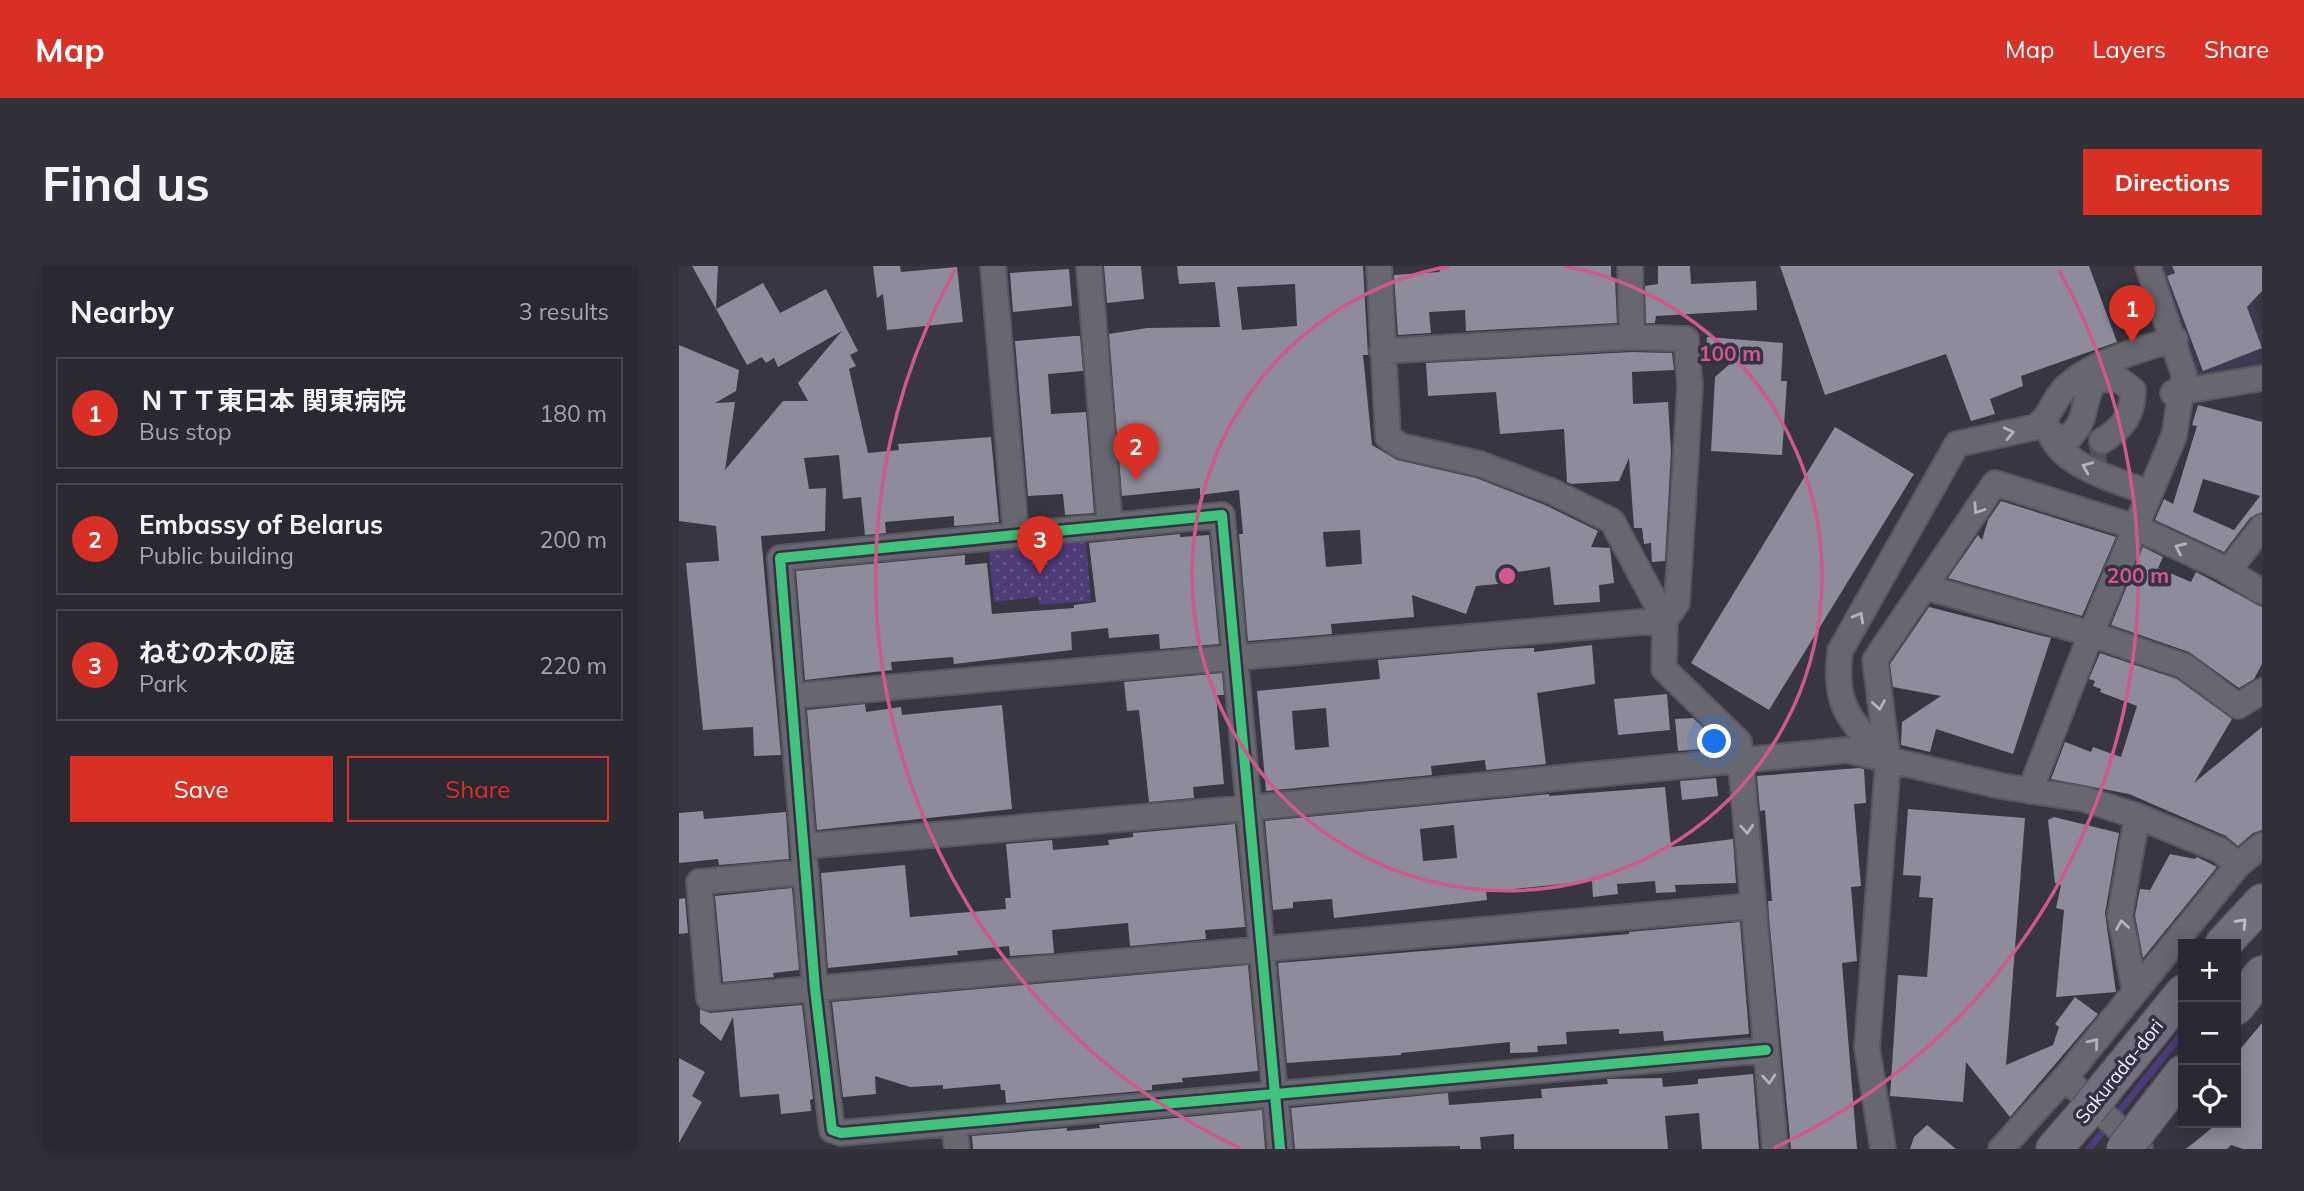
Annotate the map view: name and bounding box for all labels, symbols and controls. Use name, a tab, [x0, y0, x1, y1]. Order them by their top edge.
text: Map	[35, 29, 105, 70]
text: Map	[2005, 34, 2054, 64]
text: Layers	[2092, 34, 2166, 64]
text: Share	[2204, 34, 2269, 64]
button: Directions	[2083, 149, 2262, 215]
text: Find us	[42, 152, 210, 213]
pin: 1	[2109, 285, 2155, 343]
text: Nearby	[70, 293, 174, 331]
text: 3 results	[519, 297, 609, 326]
text: 100 m	[1699, 340, 1761, 366]
text: ＮＴＴ東日本 関東病院	[139, 384, 406, 417]
text: 1	[88, 399, 102, 428]
text: 180 m	[539, 399, 607, 428]
text: Bus stop	[139, 417, 231, 446]
pin: 2	[1113, 423, 1159, 481]
one-way arrow	[2003, 426, 2015, 441]
one-way arrow	[2082, 461, 2094, 475]
one-way arrow	[1974, 501, 1986, 514]
text: Embassy of Belarus	[139, 508, 383, 541]
pin: 3	[1017, 516, 1063, 574]
text: 2	[88, 525, 102, 554]
text: 200 m	[539, 525, 607, 554]
text: Public building	[139, 541, 294, 570]
one-way arrow	[2175, 542, 2188, 556]
text: 200 m	[2107, 562, 2169, 588]
centre of rings	[1495, 564, 1519, 588]
one-way arrow	[1851, 612, 1864, 624]
text: ねむの木の庭	[139, 636, 295, 669]
text: 3	[88, 651, 102, 680]
text: 220 m	[539, 651, 607, 680]
text: Park	[139, 669, 187, 698]
one-way arrow	[1872, 699, 1887, 710]
your location	[1697, 724, 1731, 758]
button: Save	[70, 756, 333, 822]
button: Share	[347, 756, 609, 822]
one-way arrow	[1739, 823, 1754, 834]
one-way arrow	[2234, 918, 2247, 931]
one-way arrow	[2115, 919, 2130, 931]
map controls	[2178, 939, 2241, 1128]
button: +	[2178, 939, 2241, 1002]
button: −	[2178, 1002, 2241, 1065]
street label: Sakurada-dori	[2070, 1014, 2168, 1128]
one-way arrow	[2086, 1038, 2098, 1051]
button: locate	[2178, 1065, 2241, 1128]
one-way arrow	[1761, 1074, 1776, 1085]

